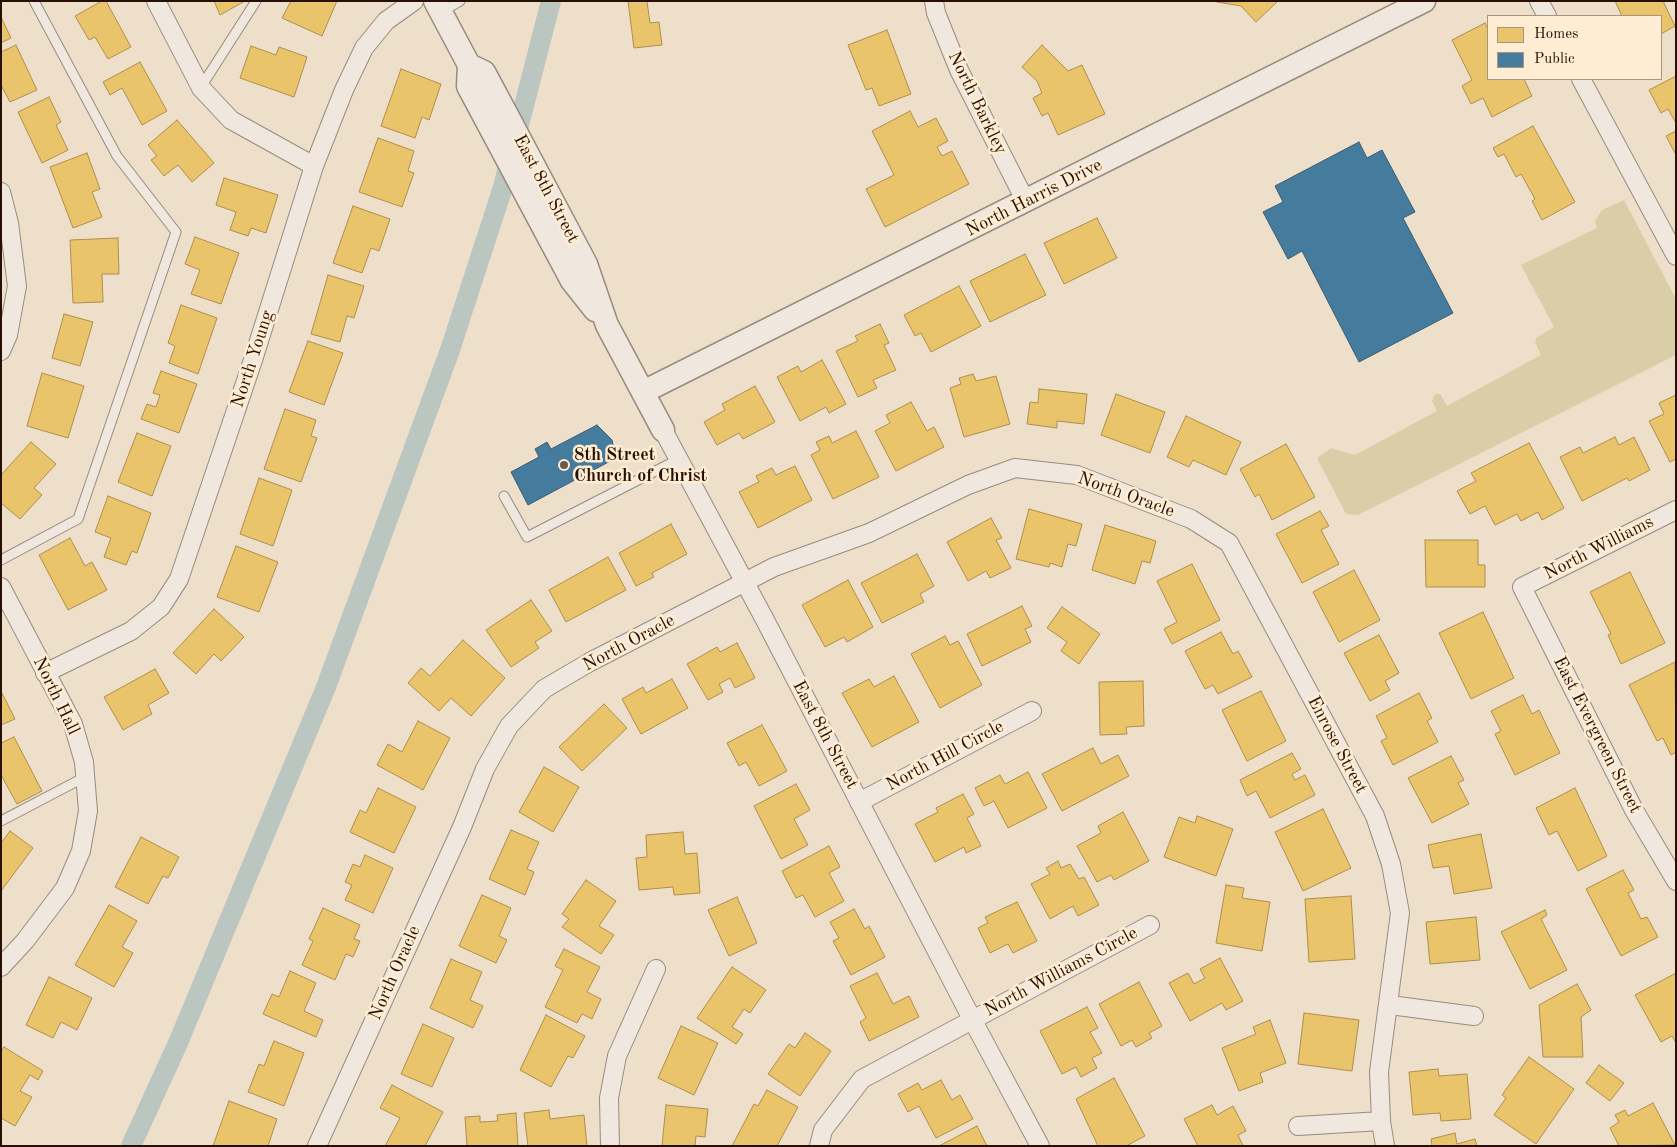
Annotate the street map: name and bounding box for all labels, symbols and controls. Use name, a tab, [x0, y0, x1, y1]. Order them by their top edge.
legend	[1487, 15, 1662, 80]
text: Homes	[1534, 27, 1579, 42]
street label: North Barkley	[943, 48, 1011, 158]
text: Public	[1534, 52, 1575, 67]
street label: East 8th Street	[508, 131, 584, 247]
street label: North Harris Drive	[962, 154, 1106, 242]
street label: North Young	[227, 308, 279, 410]
place label: 8th Street Church of Christ	[574, 444, 707, 486]
marker: 8th Street Church of Christ	[558, 459, 570, 471]
street label: North Oracle	[1075, 468, 1177, 522]
street label: North Williams	[1541, 511, 1657, 585]
street label: North Oracle	[579, 610, 679, 676]
street label: North Hall	[28, 653, 84, 739]
street label: East Evergreen Street	[1548, 653, 1646, 817]
street label: East 8th Street	[787, 677, 863, 793]
street label: Enrose Street	[1302, 693, 1372, 797]
street label: North Hill Circle	[882, 716, 1008, 796]
street label: North Oracle	[365, 922, 425, 1024]
street label: North Williams Circle	[981, 922, 1141, 1022]

